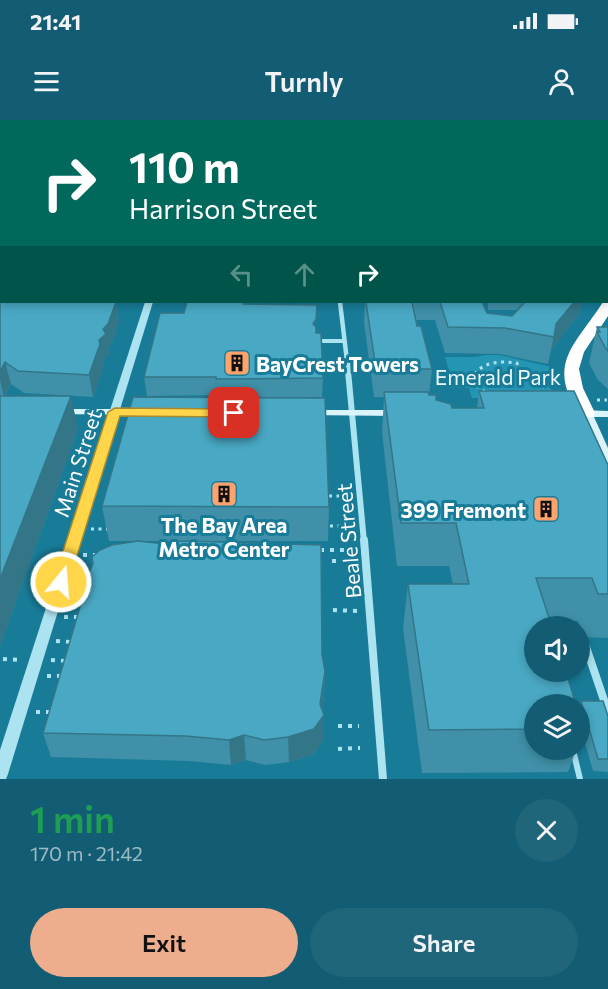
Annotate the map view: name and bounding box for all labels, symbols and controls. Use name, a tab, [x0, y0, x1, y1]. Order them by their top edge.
text: 21:41	[30, 8, 81, 35]
icon: menu	[30, 65, 63, 98]
text: Turnly	[264, 65, 344, 98]
icon: person	[545, 65, 578, 98]
text: 110 m	[129, 140, 240, 192]
icon: right	[30, 144, 108, 222]
text: Harrison Street	[129, 192, 317, 225]
icon: left	[225, 258, 258, 291]
icon: ahead	[288, 258, 321, 291]
icon: right	[351, 258, 384, 291]
building icon: BayCrest Towers	[222, 348, 252, 378]
place label: BayCrest Towers	[256, 351, 419, 376]
park label: Emerald Park	[435, 364, 561, 389]
pin	[208, 387, 259, 438]
icon: arrive	[217, 396, 250, 429]
street label: Main Street	[48, 406, 106, 520]
building icon: The Bay Area Metro Center	[209, 479, 239, 509]
street label: Beale Street	[331, 482, 365, 600]
building icon: 399 Fremont	[531, 494, 561, 524]
place label: 399 Fremont	[401, 497, 526, 522]
place label: The Bay Area Metro Center	[159, 512, 290, 561]
position arrow	[29, 550, 93, 614]
map controls	[524, 616, 590, 760]
button: sound	[524, 616, 590, 682]
button: layers	[524, 694, 590, 760]
text: 1 min	[30, 796, 115, 840]
button: close	[515, 799, 578, 862]
text: 170 m · 21:42	[30, 841, 143, 865]
button: Exit	[30, 908, 298, 977]
button: Share	[310, 908, 578, 977]

